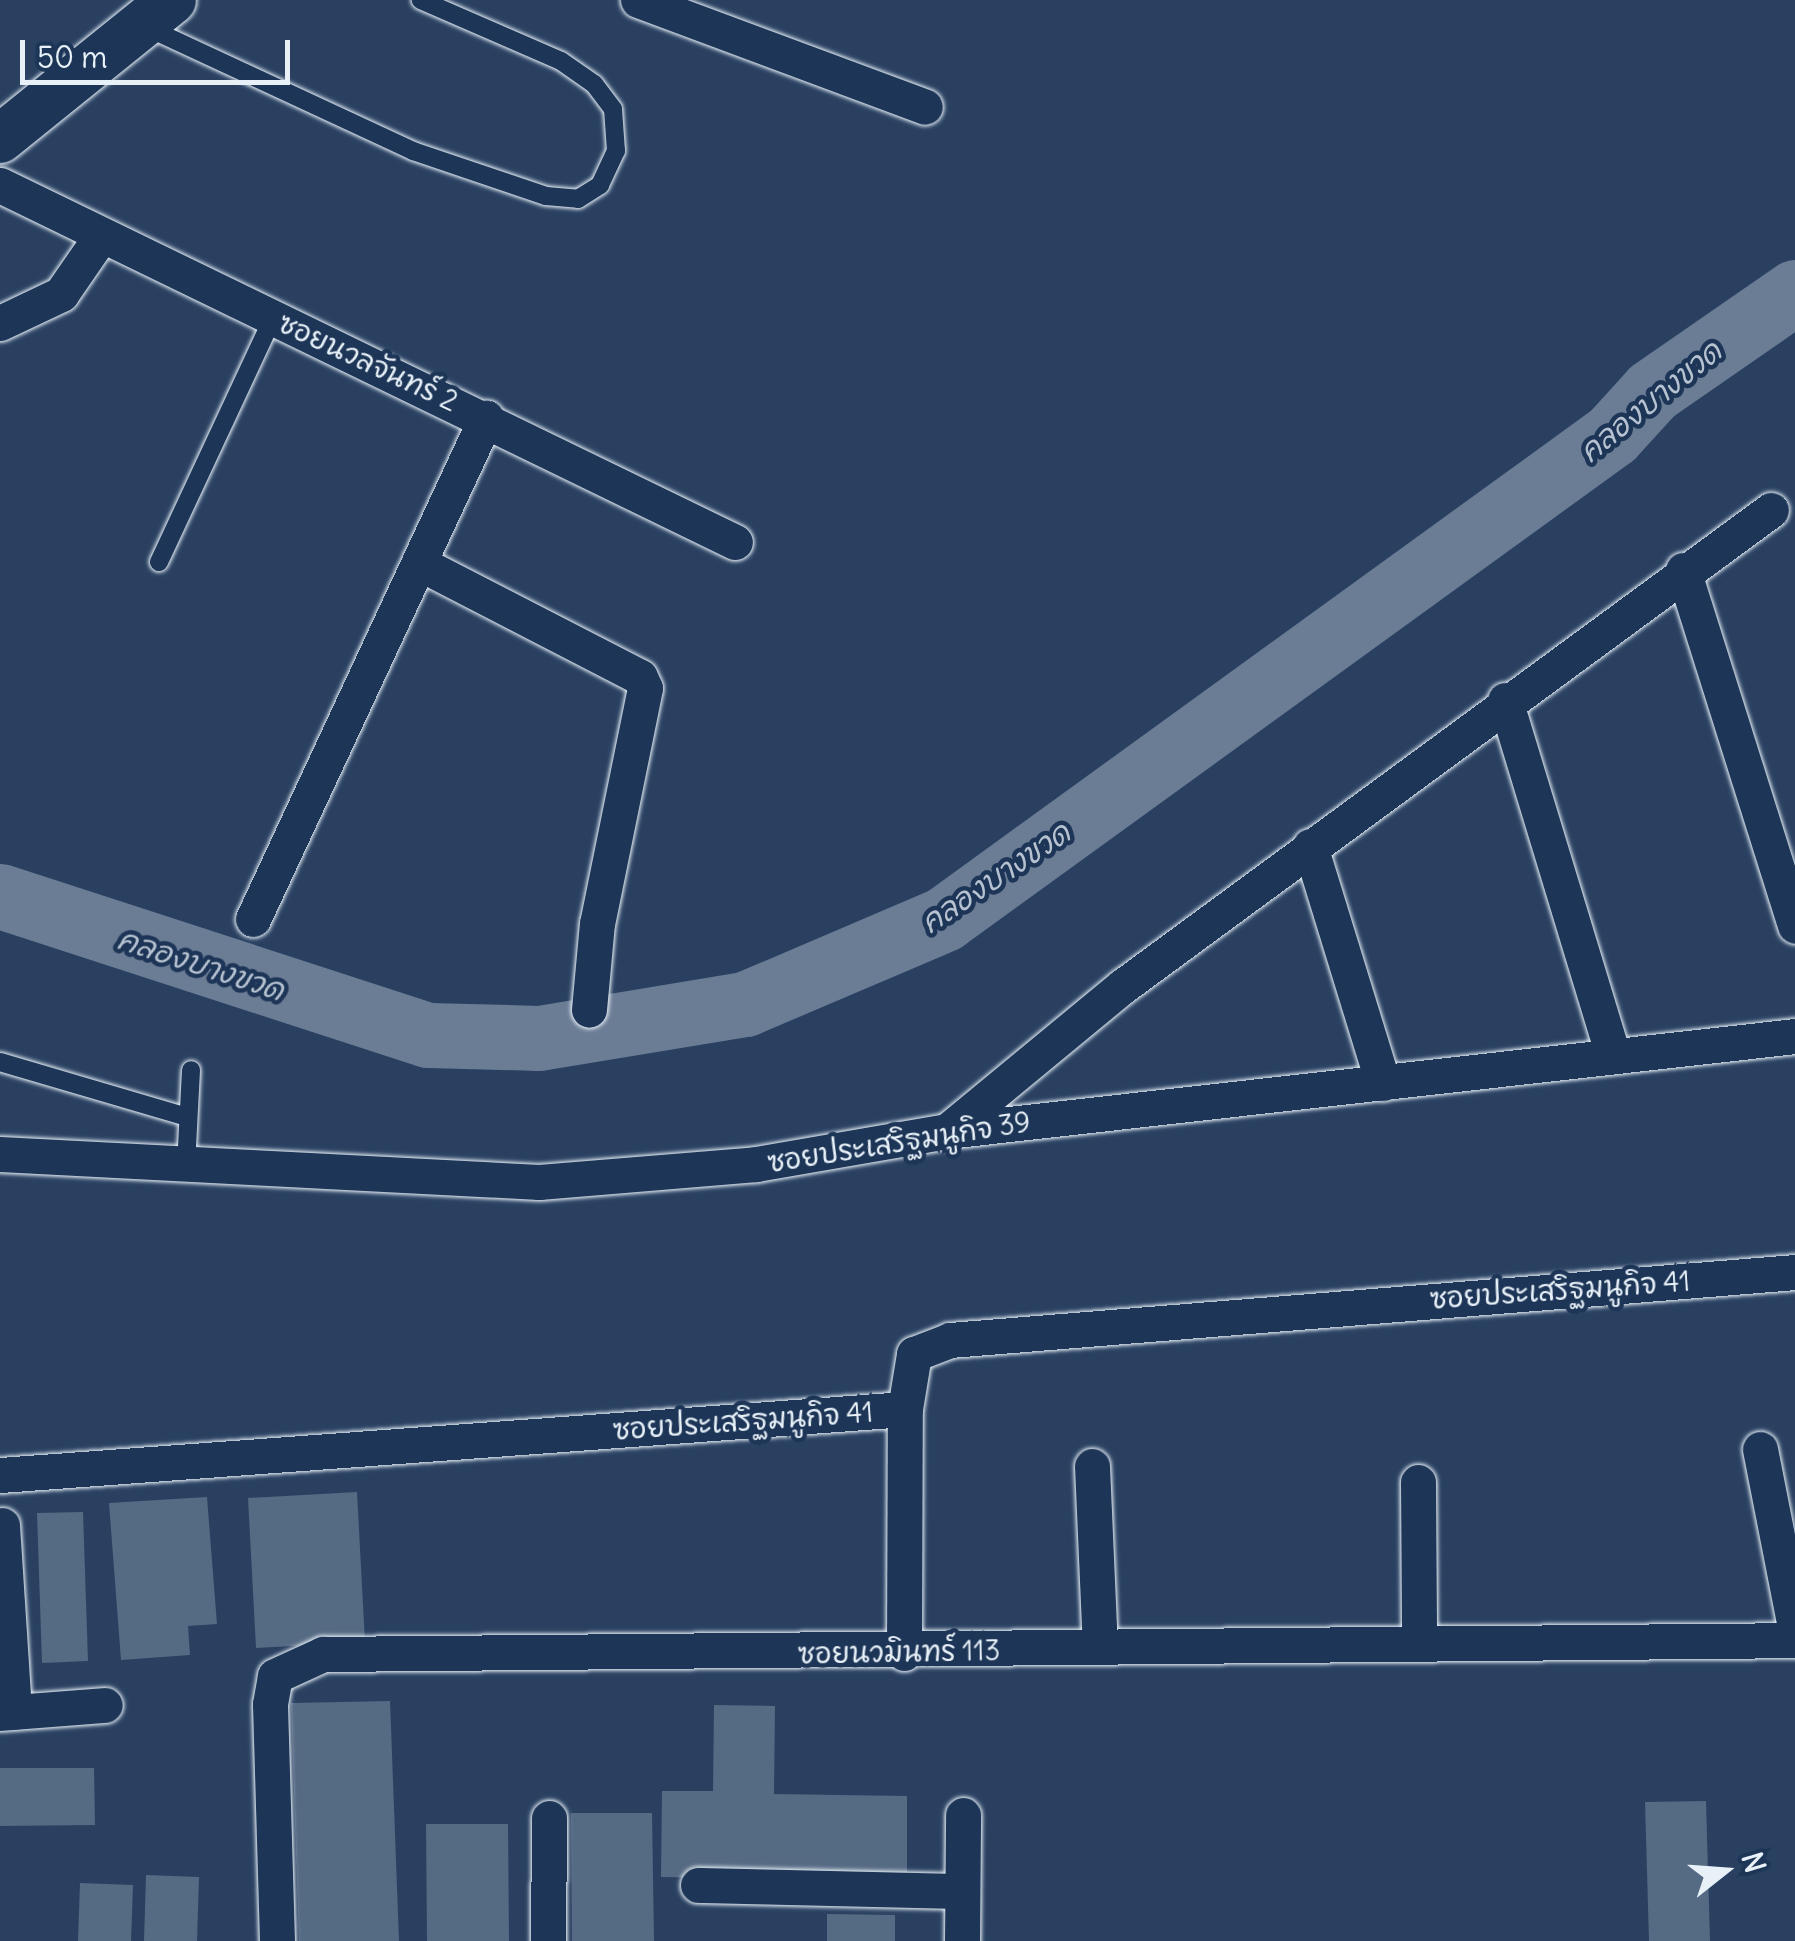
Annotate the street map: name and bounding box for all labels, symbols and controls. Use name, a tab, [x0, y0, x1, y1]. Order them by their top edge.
scale bar	[25, 20, 295, 82]
text: 50 m	[37, 38, 107, 76]
street label: ซอยนวลจันทร์ 2	[273, 306, 463, 418]
water label: คลองบางขวด	[1572, 333, 1728, 469]
water label: คลองบางขวด	[913, 814, 1077, 940]
water label: คลองบางขวด	[113, 920, 289, 1008]
street label: ซอยประเสริฐมนูกิจ 39	[765, 1105, 1033, 1179]
street label: ซอยประเสริฐมนูกิจ 41	[1429, 1264, 1691, 1316]
street label: ซอยประเสริฐมนูกิจ 41	[612, 1395, 874, 1447]
street label: ซอยนวมินทร์ 113	[797, 1633, 1001, 1671]
north arrow	[1675, 1821, 1775, 1921]
text: N	[1734, 1848, 1774, 1877]

